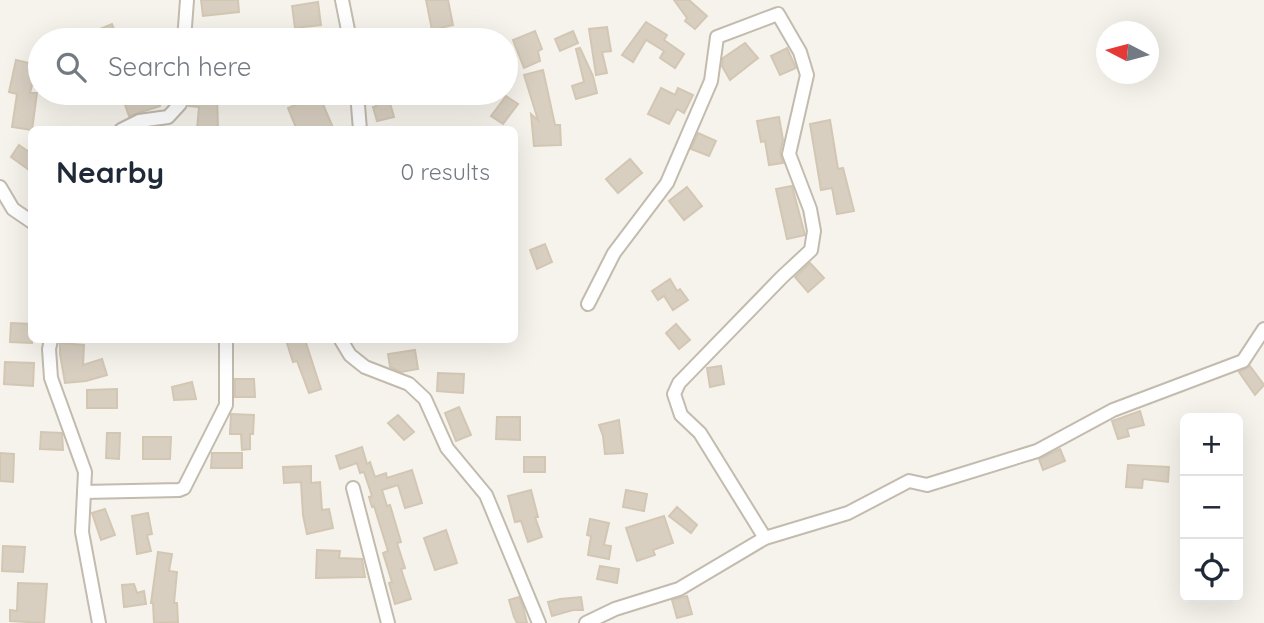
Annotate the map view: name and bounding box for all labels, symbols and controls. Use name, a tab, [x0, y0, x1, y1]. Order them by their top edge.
north arrow	[1096, 21, 1159, 84]
search box	[28, 28, 518, 105]
icon: search	[52, 48, 90, 86]
text: Search here	[108, 50, 252, 83]
text: Nearby	[56, 153, 164, 191]
text: 0 results	[401, 157, 490, 186]
map controls	[1180, 413, 1243, 602]
button: +	[1180, 413, 1243, 476]
button: −	[1180, 476, 1243, 539]
button: locate	[1180, 539, 1243, 602]

